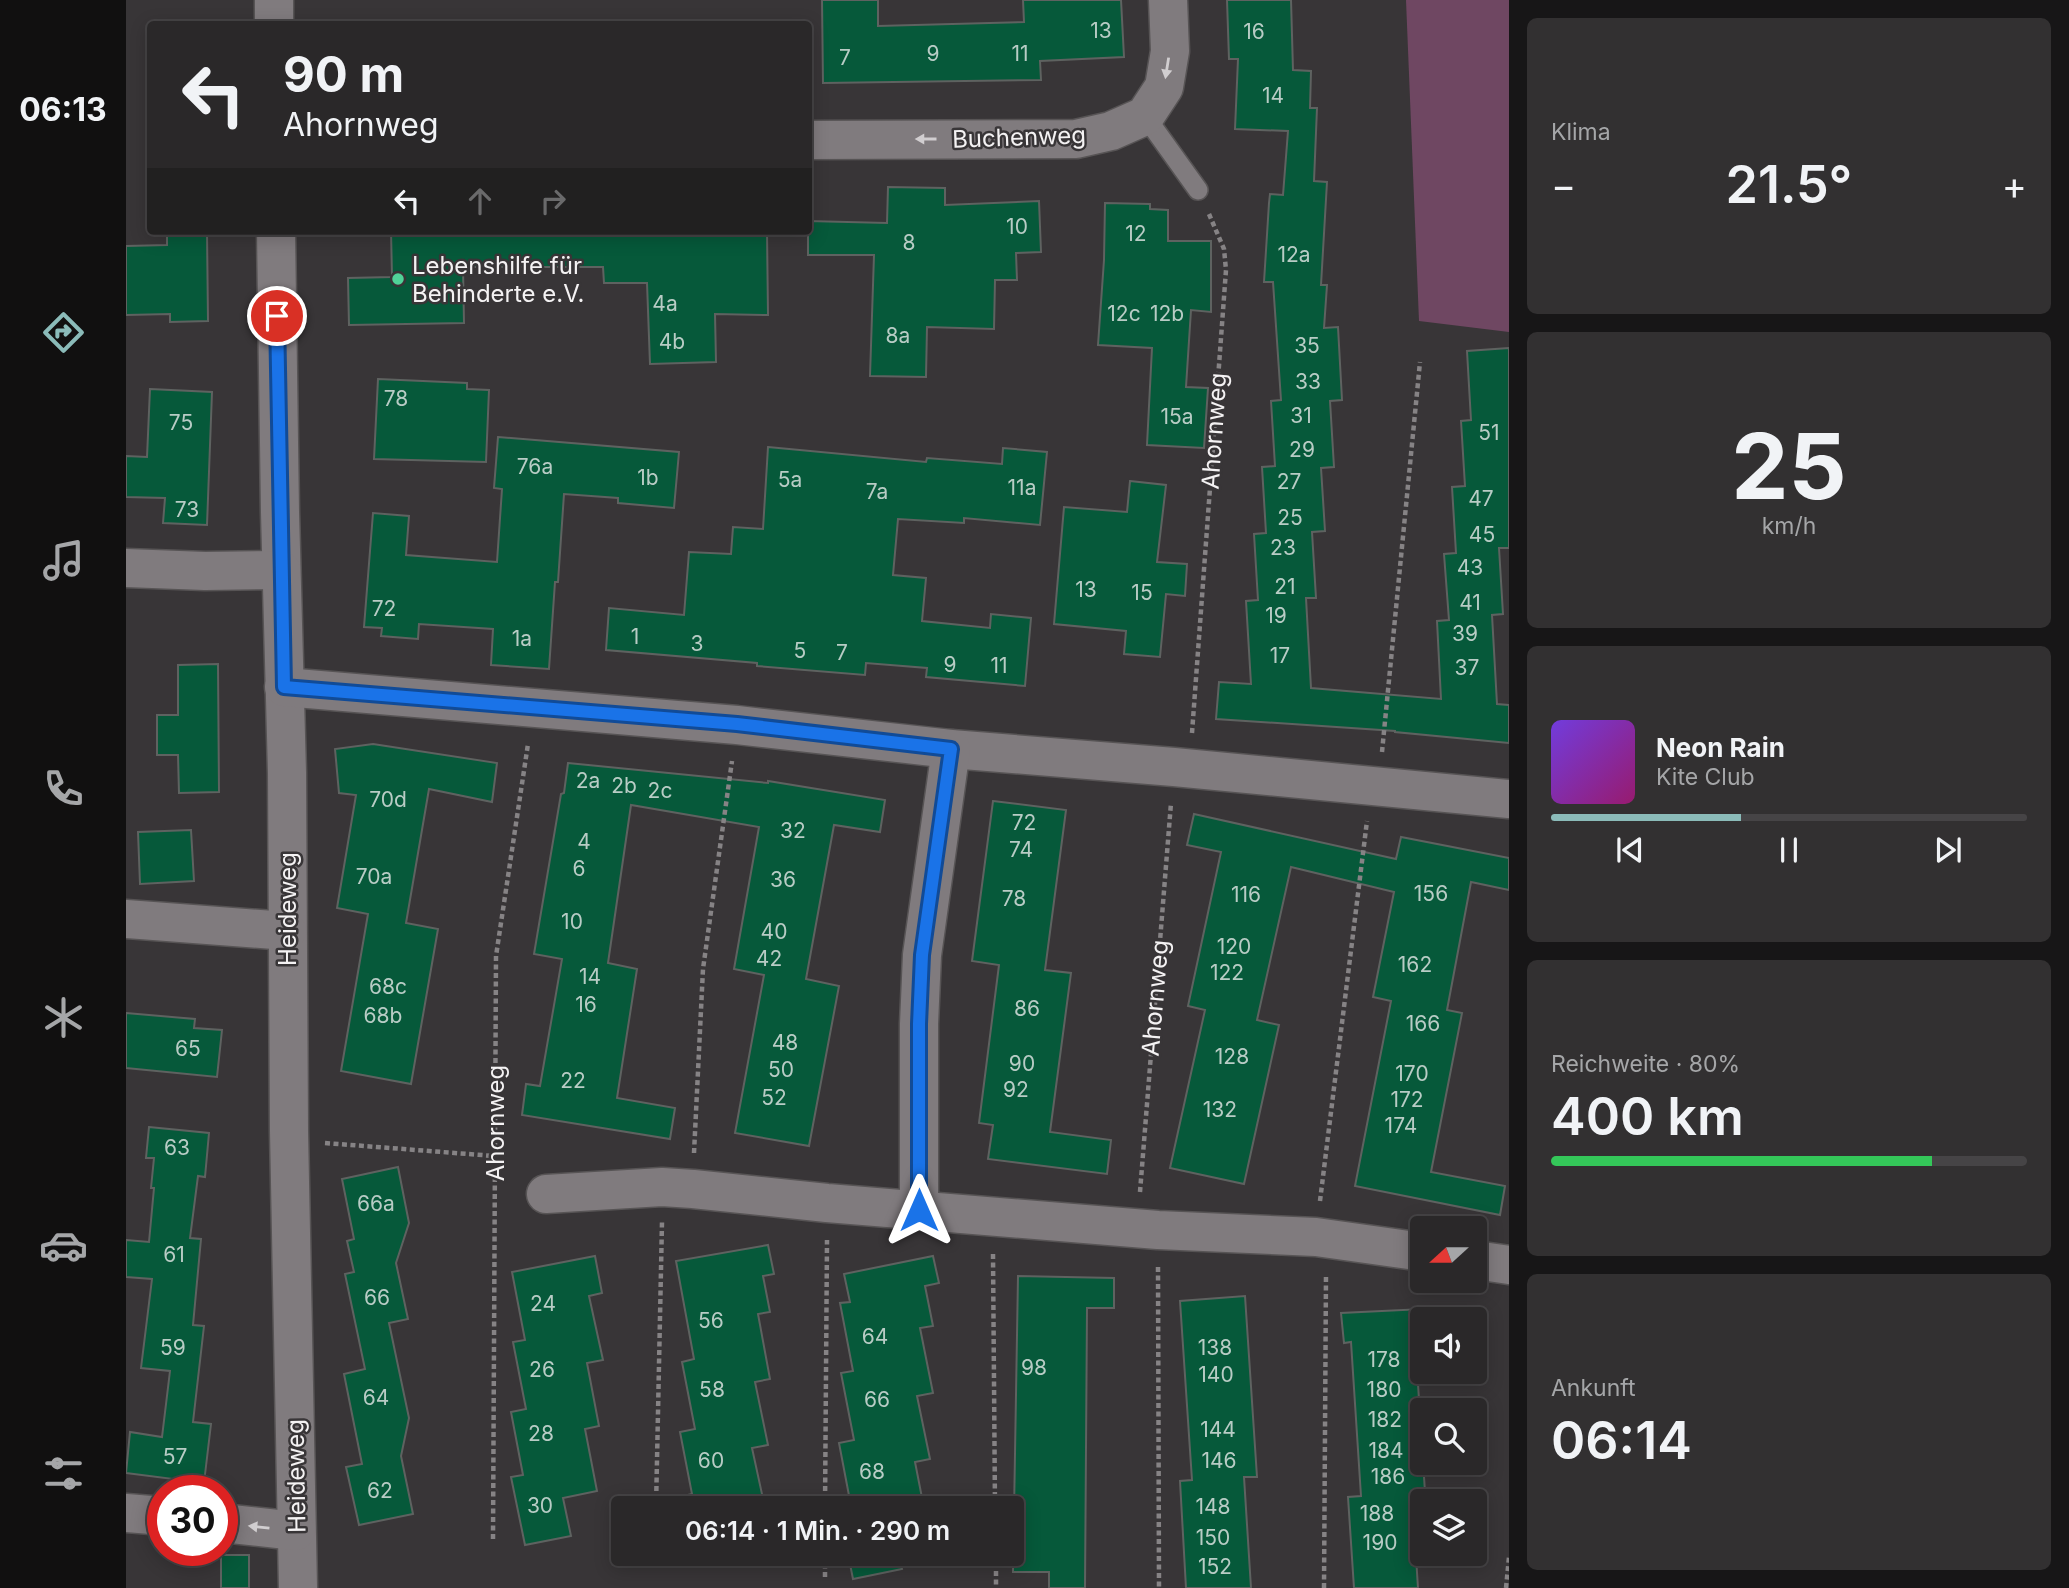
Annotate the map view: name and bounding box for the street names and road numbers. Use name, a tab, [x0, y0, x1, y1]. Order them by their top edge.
street label: Buchenweg	[952, 120, 1086, 154]
street label: Ahornweg	[1195, 372, 1233, 490]
street label: Heideweg	[273, 852, 302, 966]
street label: Ahornweg	[1135, 939, 1175, 1057]
street label: Ahornweg	[481, 1065, 510, 1181]
street label: Heideweg	[281, 1419, 311, 1533]

